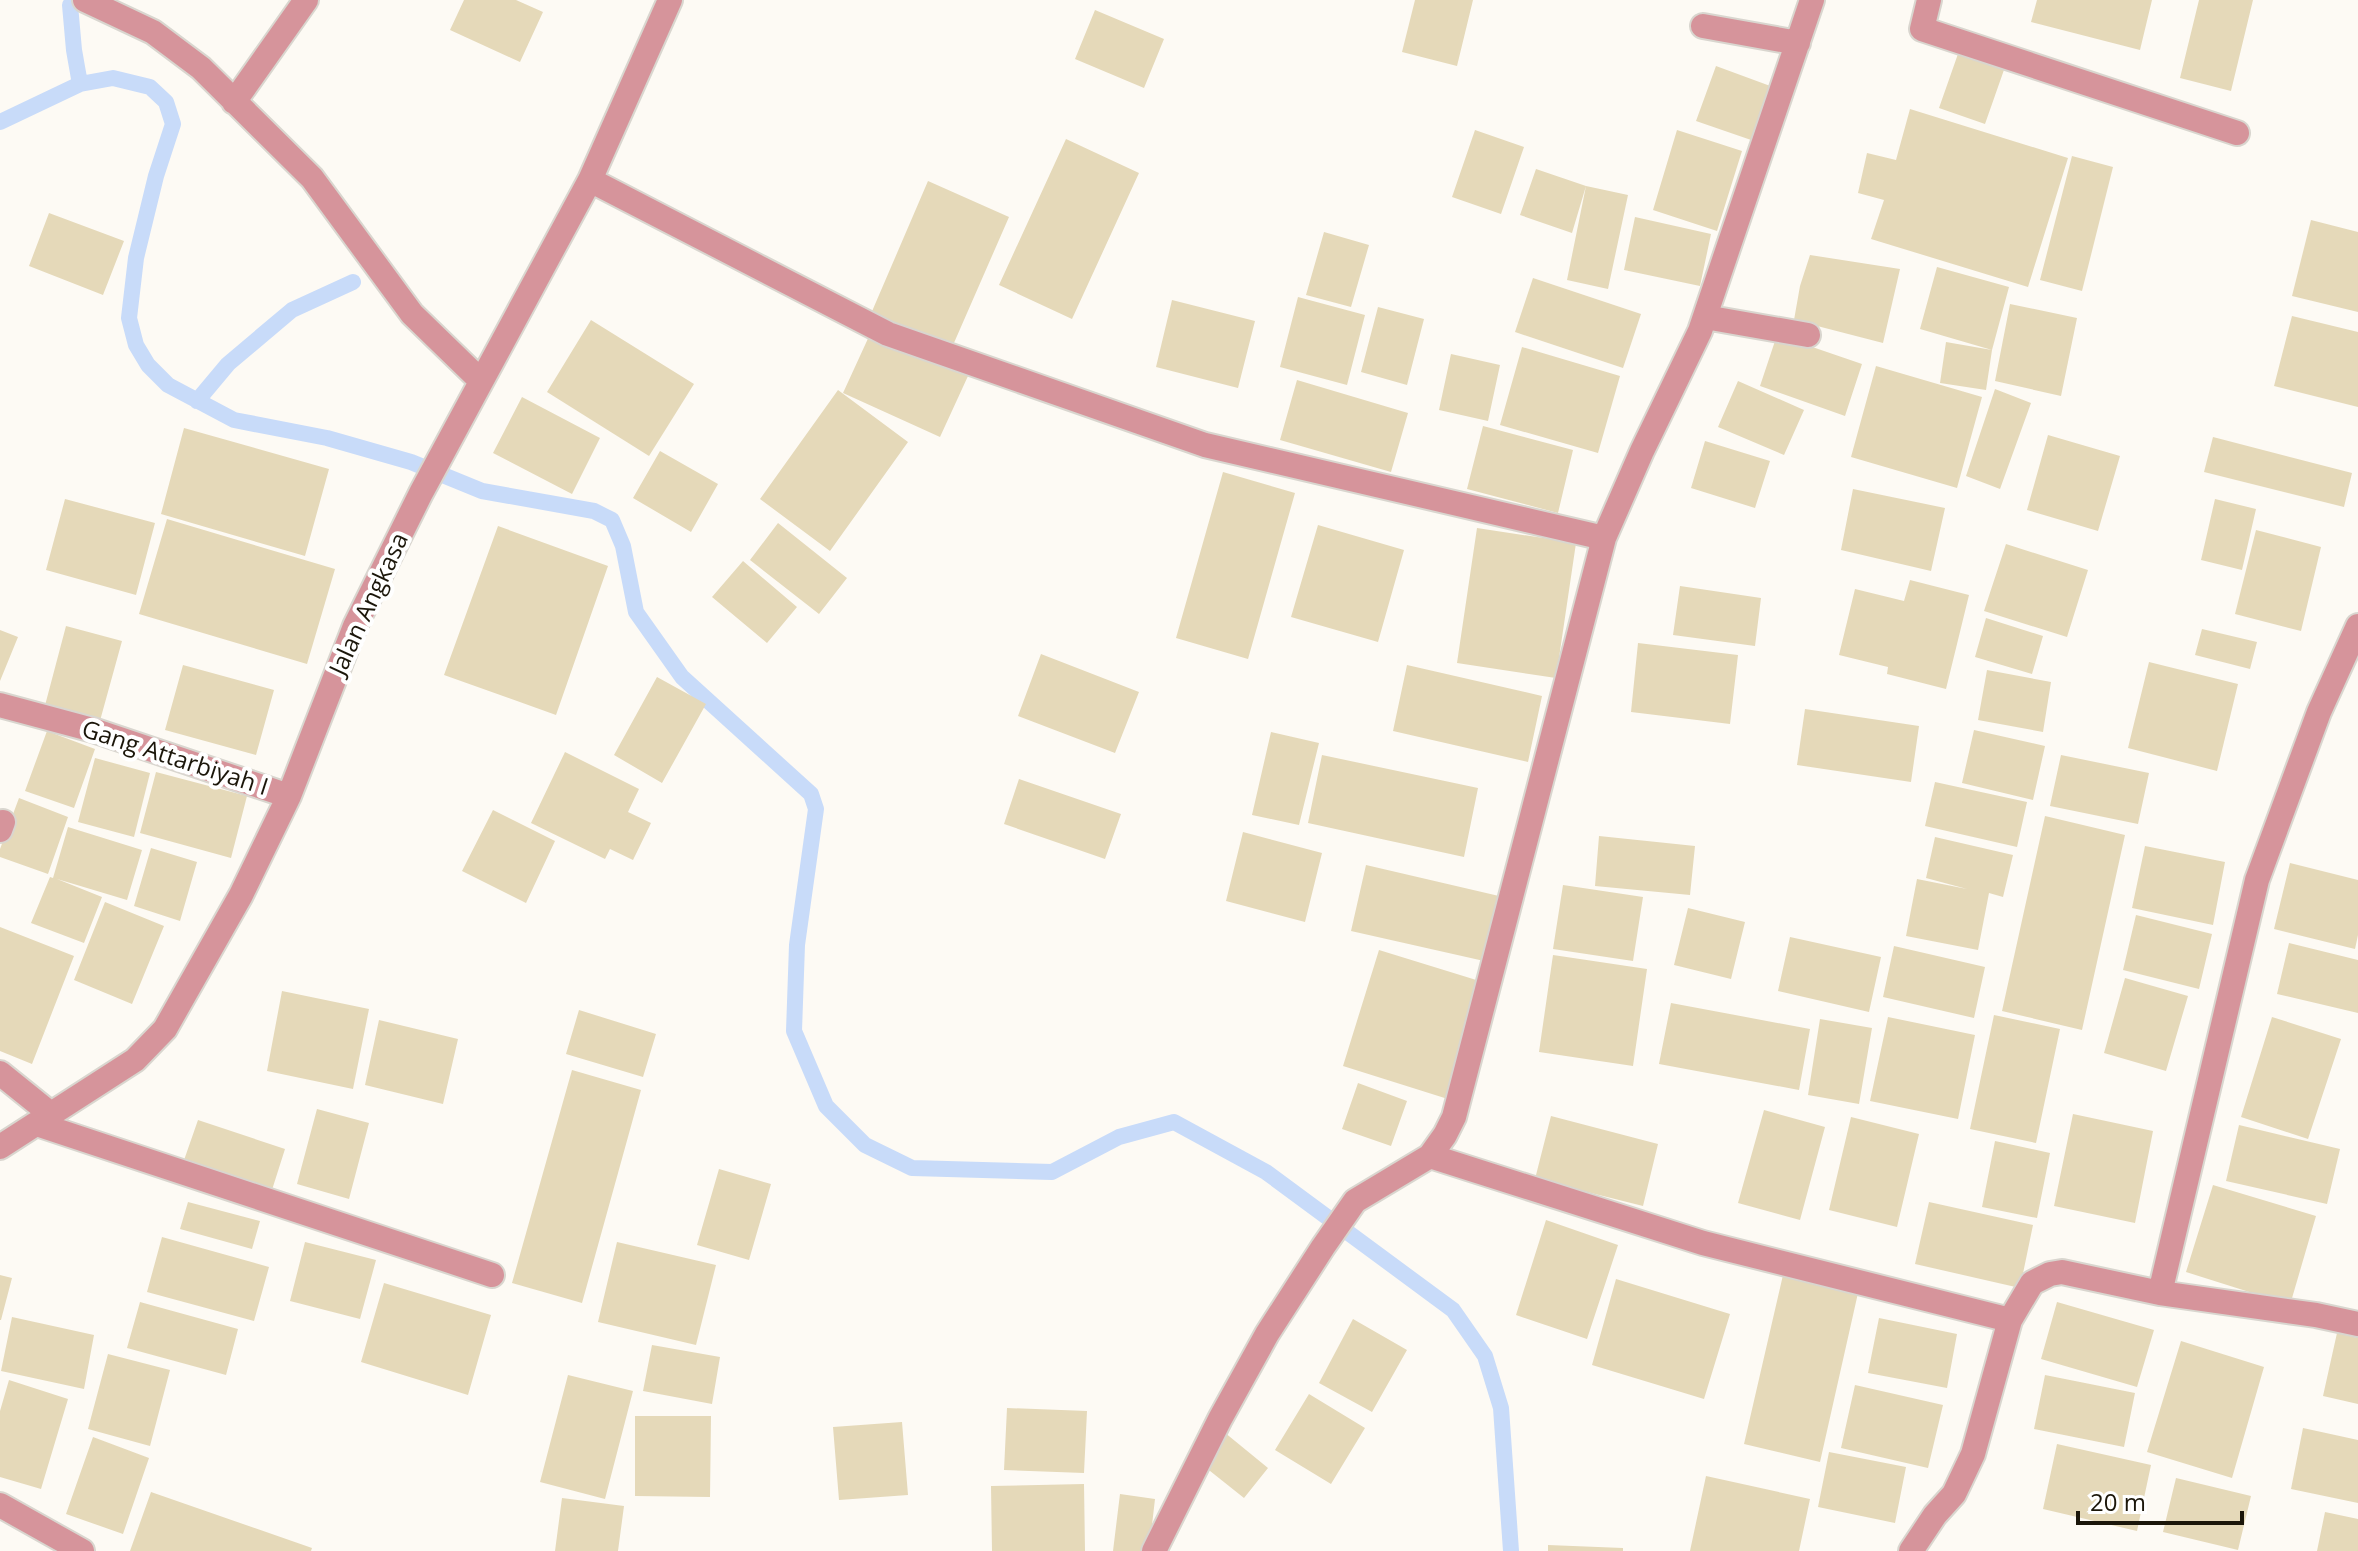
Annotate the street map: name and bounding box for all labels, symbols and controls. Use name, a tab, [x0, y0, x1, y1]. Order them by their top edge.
street label: Jalan Angkasa	[319, 527, 415, 682]
street label: Gang Attarbiyah I	[78, 711, 273, 802]
scale bar	[2078, 1475, 2242, 1525]
text: 20 m	[2090, 1485, 2146, 1518]

